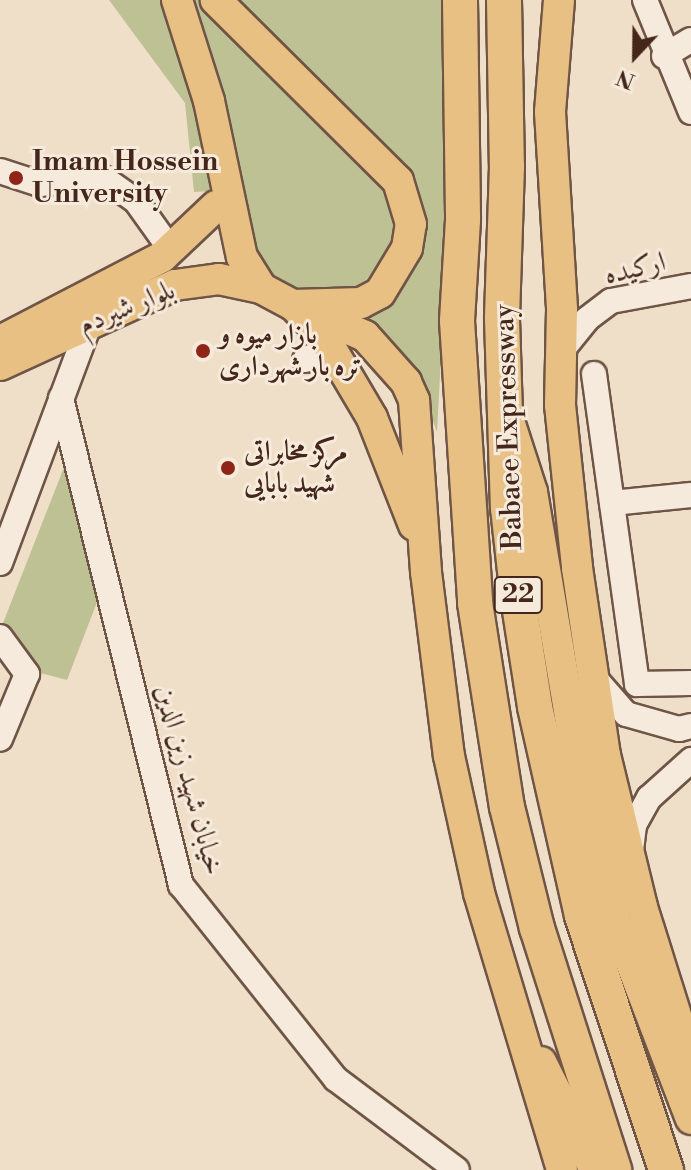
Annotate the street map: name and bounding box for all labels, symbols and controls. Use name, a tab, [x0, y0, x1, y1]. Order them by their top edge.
north arrow	[595, 16, 675, 96]
text: N	[613, 63, 639, 94]
place label: Imam Hossein University	[32, 145, 218, 211]
marker: Imam Hossein University	[7, 169, 25, 187]
street label: ارکیده	[601, 245, 669, 293]
street label: بلوار شیردم	[74, 274, 180, 342]
street label: Babaee Expressway	[488, 304, 530, 550]
place label: بازار میوه و تره بار شهرداری	[219, 318, 362, 384]
marker: بازار میوه و تره بار شهرداری	[194, 342, 212, 360]
place label: مرکز مخابراتی شهید بابایی	[244, 435, 348, 501]
marker: مرکز مخابراتی شهید بابایی	[219, 459, 237, 477]
road number: 22	[492, 573, 544, 617]
street label: خیابان شهید زین الدین	[147, 681, 231, 879]

